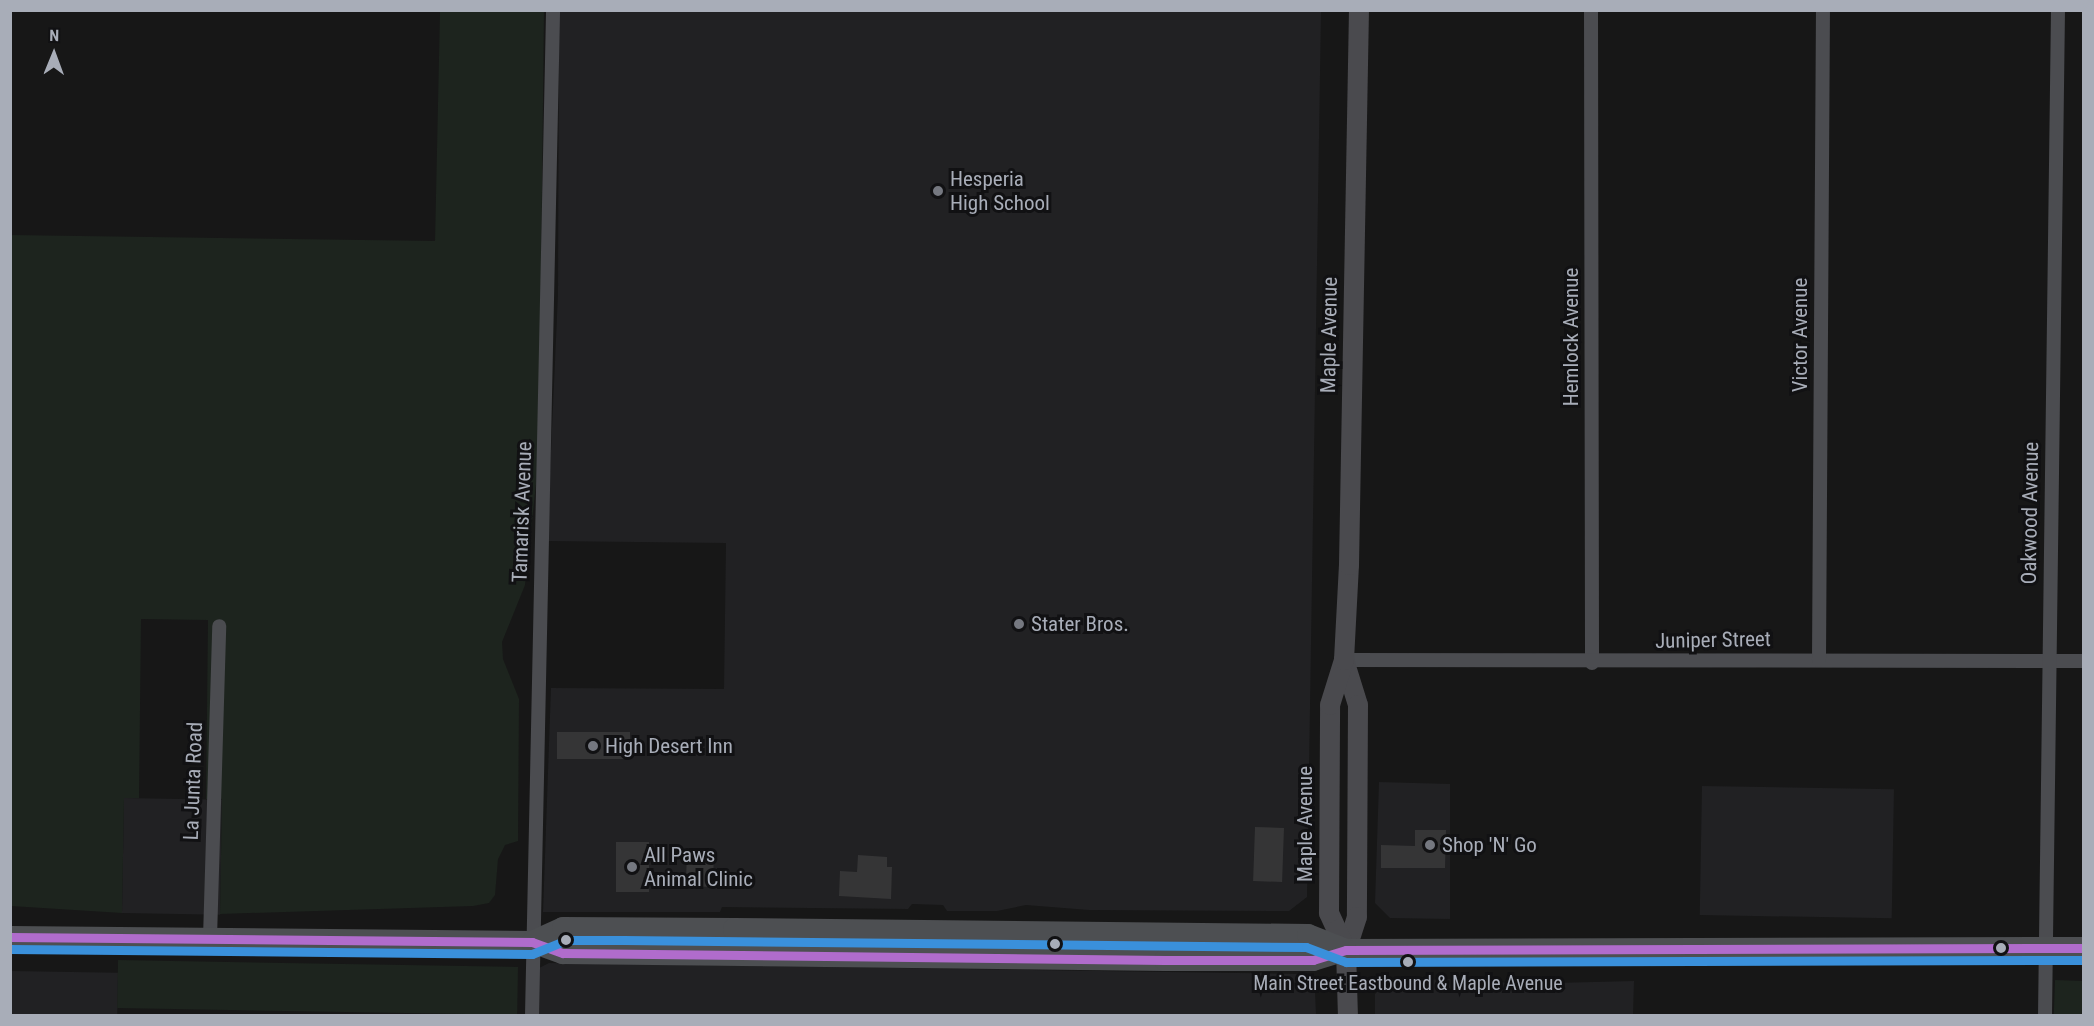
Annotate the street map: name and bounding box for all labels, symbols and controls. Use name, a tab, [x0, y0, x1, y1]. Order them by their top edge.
north arrow	[24, 24, 84, 84]
text: N	[49, 26, 59, 45]
place label: Hesperia High School	[950, 166, 1050, 216]
marker: Hesperia High School	[931, 184, 945, 198]
street label: Hemlock Avenue	[1558, 268, 1584, 406]
street label: Maple Avenue	[1315, 277, 1343, 393]
street label: Victor Avenue	[1787, 278, 1813, 392]
street label: Tamarisk Avenue	[507, 441, 537, 583]
street label: Oakwood Avenue	[2016, 442, 2044, 584]
place label: Stater Bros.	[1031, 611, 1129, 637]
marker: Stater Bros.	[1012, 617, 1026, 631]
street label: Juniper Street	[1655, 626, 1771, 654]
street label: La Junta Road	[178, 721, 208, 841]
place label: High Desert Inn	[605, 733, 733, 759]
marker: High Desert Inn	[586, 739, 600, 753]
street label: Maple Avenue	[1292, 766, 1318, 882]
place label: Shop 'N' Go	[1442, 832, 1537, 858]
marker: Shop 'N' Go	[1423, 838, 1437, 852]
place label: All Paws Animal Clinic	[644, 842, 753, 892]
marker: All Paws Animal Clinic	[625, 860, 639, 874]
unlabelled marker	[560, 934, 572, 946]
unlabelled marker	[1049, 938, 1061, 950]
unlabelled marker	[1995, 942, 2007, 954]
marker: Main Street Eastbound & Maple Avenue	[1402, 956, 1414, 968]
place label: Main Street Eastbound & Maple Avenue	[1253, 971, 1563, 995]

